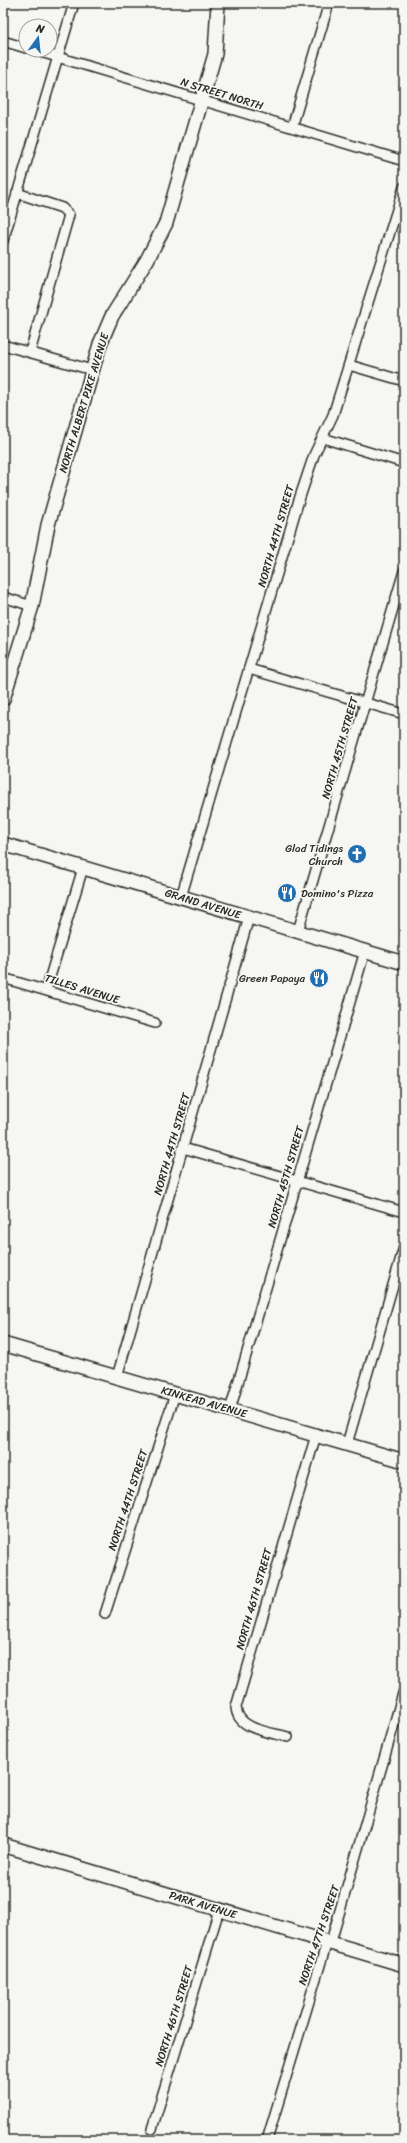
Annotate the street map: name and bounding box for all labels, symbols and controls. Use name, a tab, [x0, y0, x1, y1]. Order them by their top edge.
north arrow	[18, 18, 58, 58]
text: N	[33, 18, 47, 39]
street label: N STREET NORTH	[178, 72, 266, 116]
street label: NORTH ALBERT PIKE AVENUE	[54, 330, 115, 475]
street label: NORTH 44TH STREET	[252, 482, 300, 589]
street label: NORTH 45TH STREET	[316, 694, 364, 801]
place label: Glad Tidings Church	[285, 839, 343, 871]
church icon: Glad Tidings Church	[346, 843, 368, 865]
restaurant icon: Domino's Pizza	[276, 882, 298, 904]
street label: GRAND AVENUE	[163, 883, 244, 925]
place label: Domino's Pizza	[301, 884, 374, 903]
restaurant icon: Green Papaya	[308, 967, 330, 989]
street label: TILLES AVENUE	[42, 969, 123, 1010]
place label: Green Papaya	[239, 969, 305, 988]
street label: NORTH 44TH STREET	[148, 1090, 196, 1197]
street label: NORTH 45TH STREET	[262, 1123, 310, 1230]
street label: KINKEAD AVENUE	[159, 1381, 250, 1424]
street label: NORTH 44TH STREET	[103, 1446, 154, 1553]
street label: NORTH 46TH STREET	[230, 1545, 278, 1652]
street label: NORTH 47TH STREET	[293, 1882, 345, 1988]
street label: PARK AVENUE	[167, 1886, 240, 1925]
street label: NORTH 46TH STREET	[150, 1962, 199, 2069]

